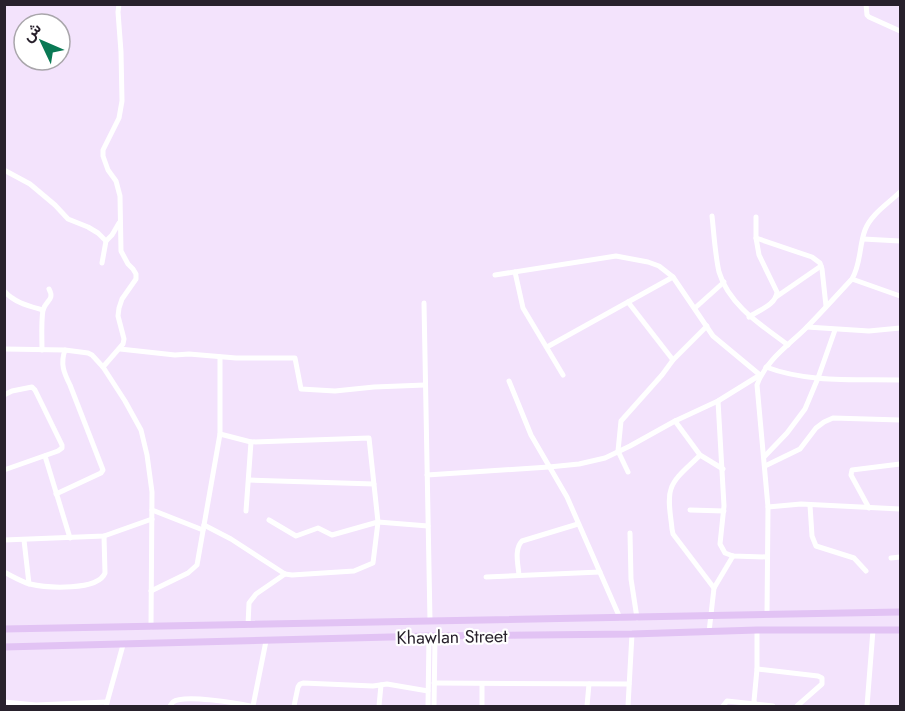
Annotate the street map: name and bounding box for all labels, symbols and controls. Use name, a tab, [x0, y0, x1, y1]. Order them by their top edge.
north arrow	[12, 12, 72, 72]
text: ش	[17, 17, 47, 47]
street label: Khawlan Street	[396, 623, 508, 651]

